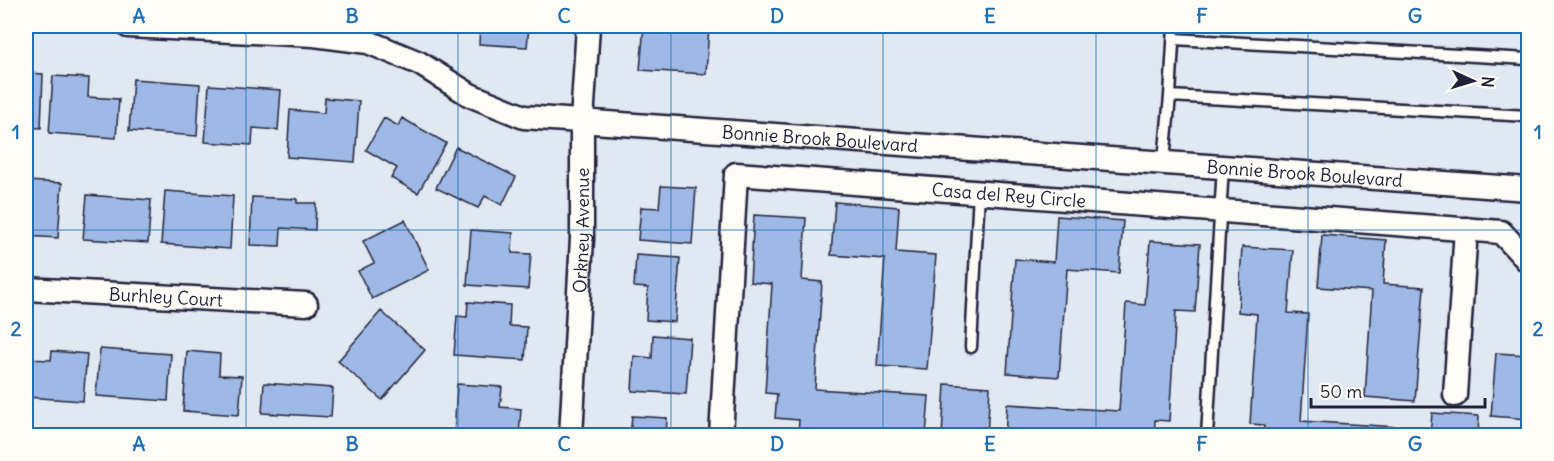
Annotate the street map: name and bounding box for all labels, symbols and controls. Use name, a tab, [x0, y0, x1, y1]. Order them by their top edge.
text: A	[133, 3, 146, 28]
text: B	[345, 3, 359, 28]
text: C	[557, 3, 571, 28]
text: D	[770, 3, 784, 28]
text: E	[984, 3, 996, 28]
text: F	[1196, 3, 1208, 28]
text: G	[1408, 3, 1422, 28]
north arrow	[1443, 51, 1503, 111]
text: N	[1478, 76, 1498, 88]
text: 1	[12, 119, 20, 144]
text: 1	[1534, 119, 1542, 144]
street label: Bonnie Brook Boulevard	[721, 120, 919, 157]
street label: Bonnie Brook Boulevard	[1206, 154, 1404, 192]
street label: Orkney Avenue	[567, 168, 594, 294]
street label: Casa del Rey Circle	[931, 177, 1087, 212]
street label: Burhley Court	[108, 282, 223, 311]
text: 2	[11, 316, 22, 341]
text: 2	[1533, 316, 1544, 341]
scale bar	[1311, 371, 1485, 409]
text: 50 m	[1320, 380, 1362, 403]
text: A	[133, 431, 146, 456]
text: B	[345, 431, 359, 456]
text: C	[557, 431, 571, 456]
text: D	[770, 431, 784, 456]
text: E	[984, 431, 996, 456]
text: F	[1196, 431, 1208, 456]
text: G	[1408, 431, 1422, 456]

